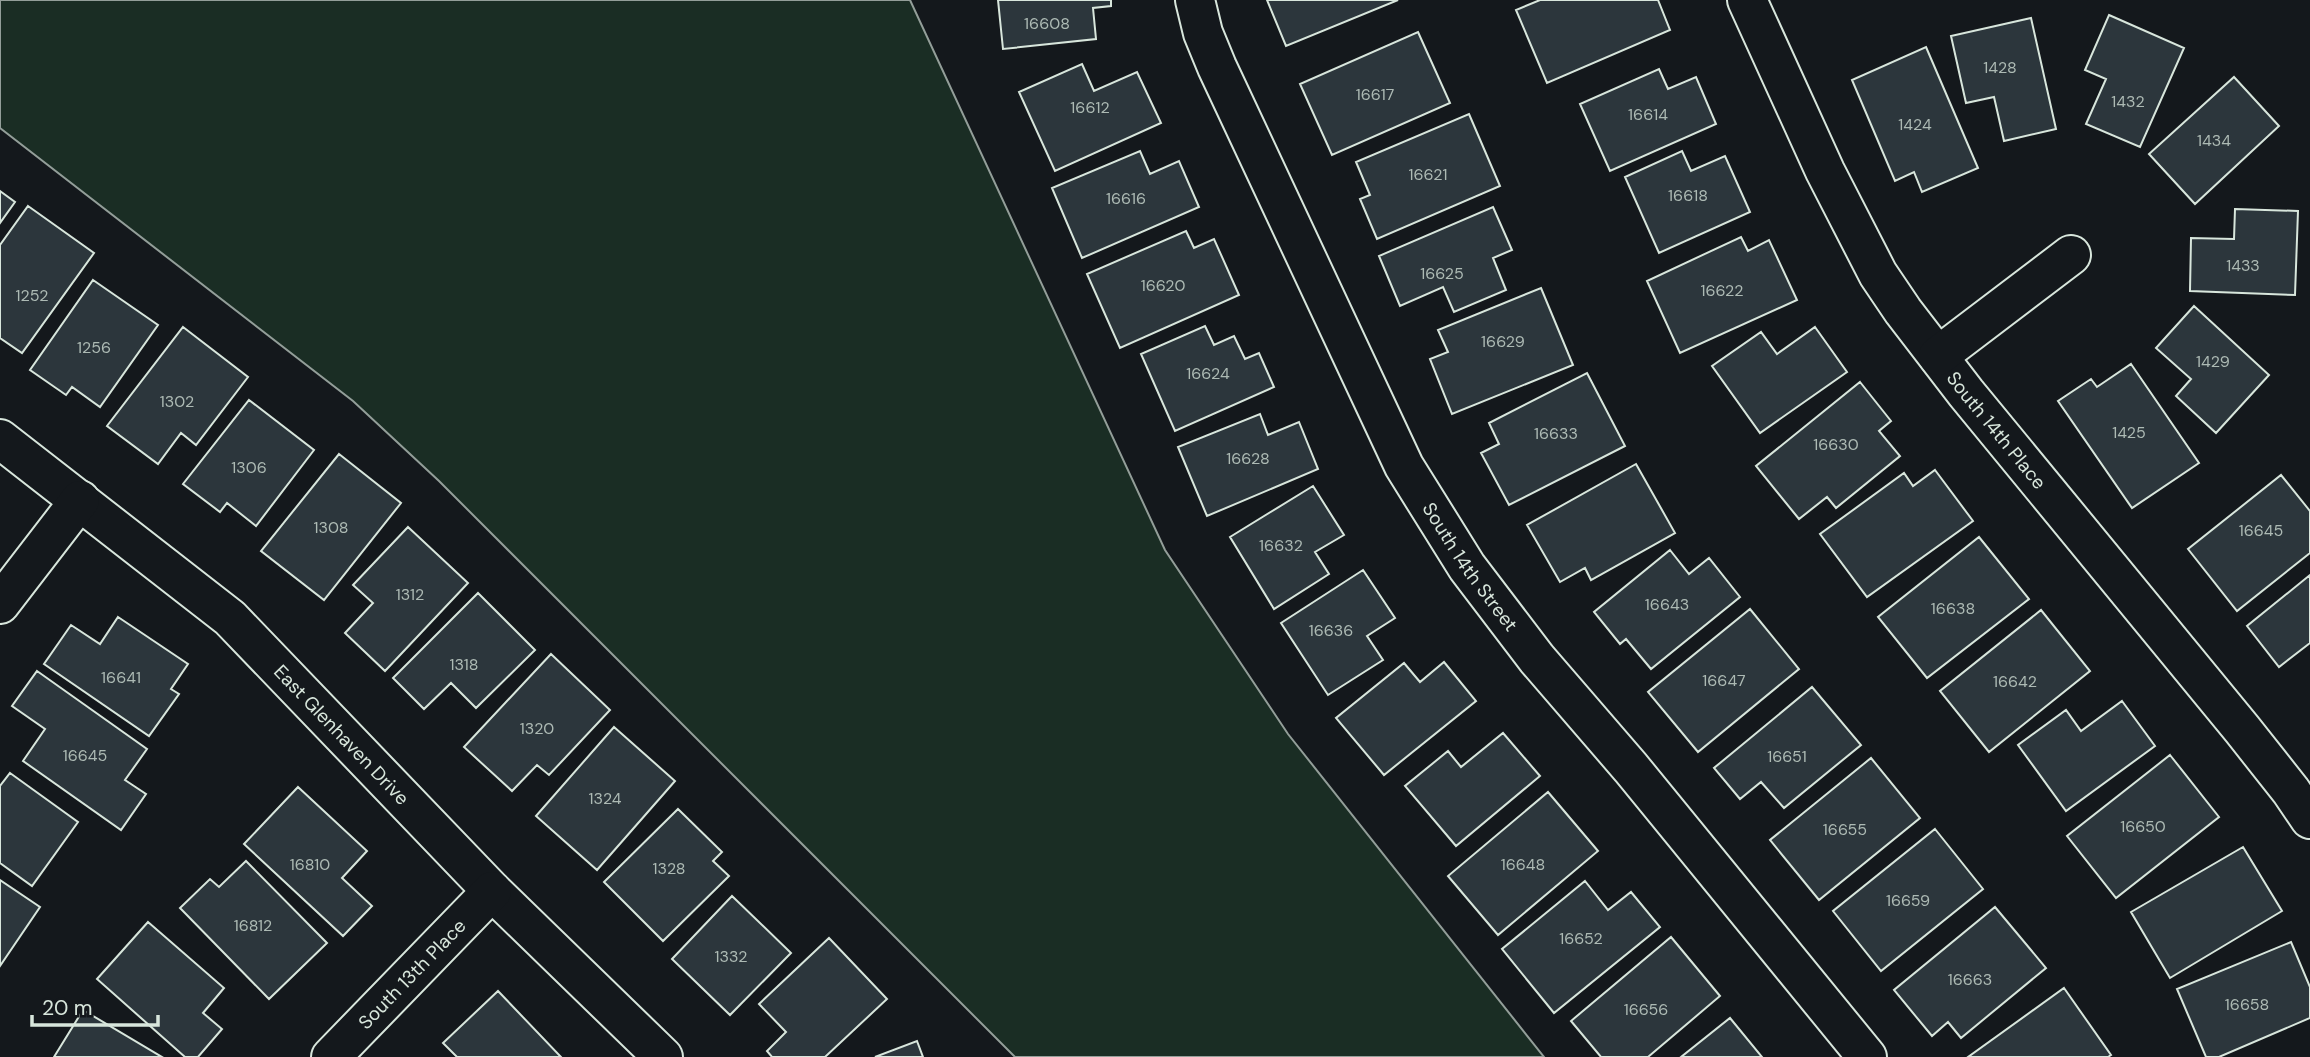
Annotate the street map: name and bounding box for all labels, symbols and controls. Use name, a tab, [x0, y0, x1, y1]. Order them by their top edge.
house number: 16608	[1024, 13, 1070, 34]
house number: 1428	[1983, 57, 2017, 78]
house number: 16617	[1356, 84, 1394, 105]
house number: 1432	[2111, 91, 2145, 112]
house number: 16612	[1070, 97, 1110, 118]
house number: 16614	[1628, 104, 1668, 125]
house number: 1424	[1898, 114, 1932, 135]
house number: 1434	[2197, 130, 2231, 151]
house number: 16621	[1409, 164, 1447, 185]
house number: 16618	[1668, 185, 1708, 206]
house number: 16616	[1106, 188, 1146, 209]
house number: 1433	[2226, 255, 2260, 276]
house number: 16625	[1420, 263, 1464, 284]
house number: 16620	[1141, 275, 1185, 296]
house number: 16622	[1700, 280, 1744, 301]
house number: 1252	[16, 285, 48, 306]
house number: 16629	[1481, 331, 1525, 352]
house number: 1256	[77, 337, 111, 358]
house number: 1429	[2196, 351, 2230, 372]
house number: 16624	[1186, 363, 1230, 384]
street label: South 14th Place	[1941, 366, 2052, 494]
house number: 1302	[160, 391, 194, 412]
house number: 1425	[2112, 422, 2146, 443]
house number: 16633	[1534, 423, 1578, 444]
house number: 16630	[1813, 434, 1859, 455]
house number: 16628	[1226, 448, 1270, 469]
house number: 1306	[231, 457, 267, 478]
street label: South 14th Street	[1417, 497, 1524, 636]
house number: 1308	[313, 517, 349, 538]
house number: 16645	[2239, 520, 2283, 541]
house number: 16632	[1259, 535, 1303, 556]
house number: 1312	[396, 584, 424, 605]
house number: 16643	[1645, 594, 1689, 615]
house number: 16638	[1931, 598, 1975, 619]
house number: 16636	[1309, 620, 1353, 641]
house number: 1318	[450, 654, 478, 675]
street label: East Glenhaven Drive	[269, 659, 415, 810]
house number: 16641	[101, 667, 141, 688]
house number: 16647	[1702, 670, 1746, 691]
house number: 16642	[1993, 671, 2037, 692]
house number: 1320	[520, 718, 554, 739]
house number: 16645	[63, 745, 107, 766]
house number: 16651	[1767, 746, 1807, 767]
house number: 1324	[588, 788, 622, 809]
house number: 16650	[2120, 816, 2166, 837]
house number: 16655	[1823, 819, 1867, 840]
house number: 16810	[290, 854, 330, 875]
house number: 16648	[1501, 854, 1545, 875]
house number: 1328	[652, 858, 686, 879]
house number: 16659	[1886, 890, 1930, 911]
street label: South 13th Place	[352, 913, 471, 1034]
house number: 16812	[234, 915, 272, 936]
house number: 16652	[1559, 928, 1603, 949]
house number: 1332	[714, 946, 748, 967]
house number: 16663	[1948, 969, 1992, 990]
scale bar	[32, 984, 158, 1028]
text: 20 m	[42, 994, 93, 1022]
house number: 16658	[2225, 994, 2269, 1015]
house number: 16656	[1624, 999, 1668, 1020]

